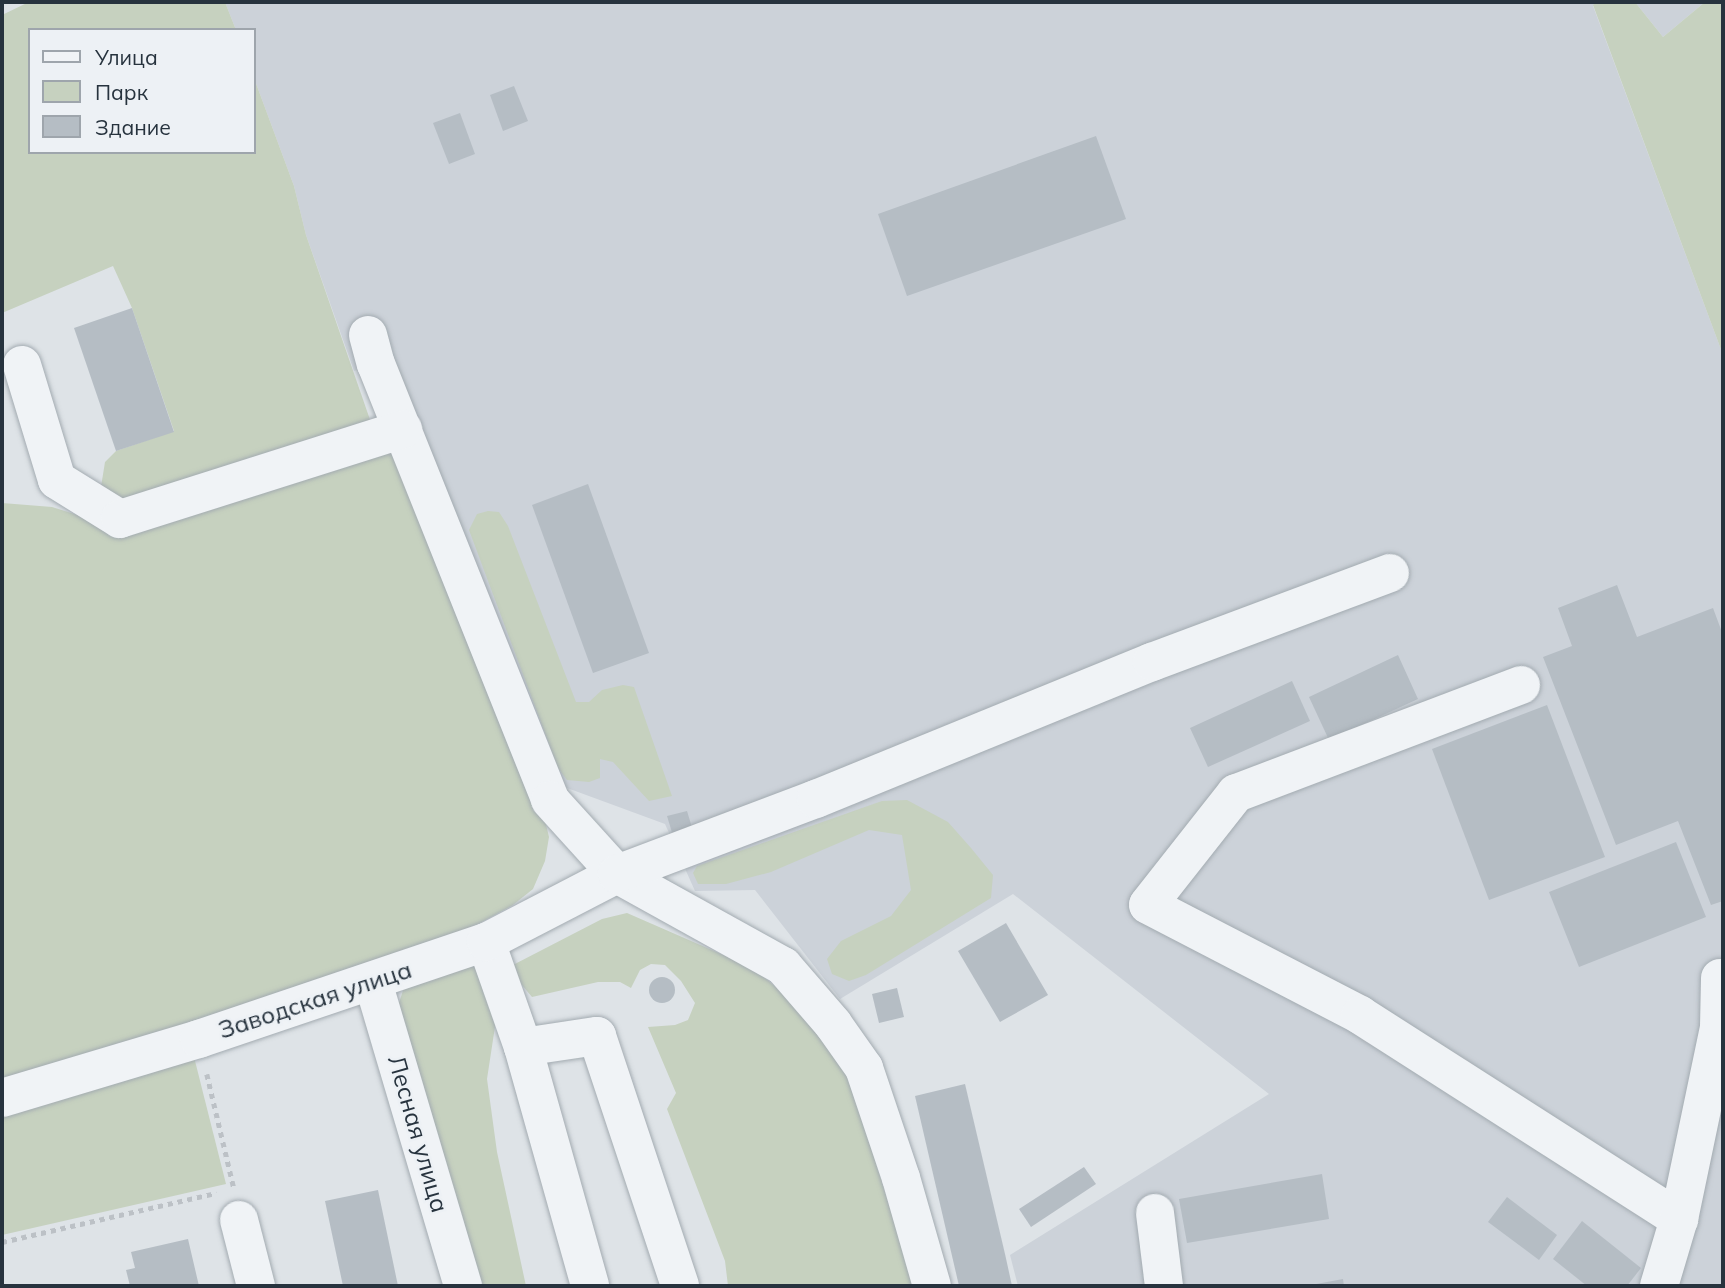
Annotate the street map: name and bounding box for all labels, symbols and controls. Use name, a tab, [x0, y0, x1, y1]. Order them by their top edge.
legend	[28, 28, 256, 154]
text: Улица	[95, 44, 158, 70]
text: Парк	[95, 79, 148, 105]
text: Здание	[95, 114, 171, 140]
street label: Заводская улица	[215, 955, 415, 1045]
street label: Лесная улица	[382, 1052, 454, 1216]

